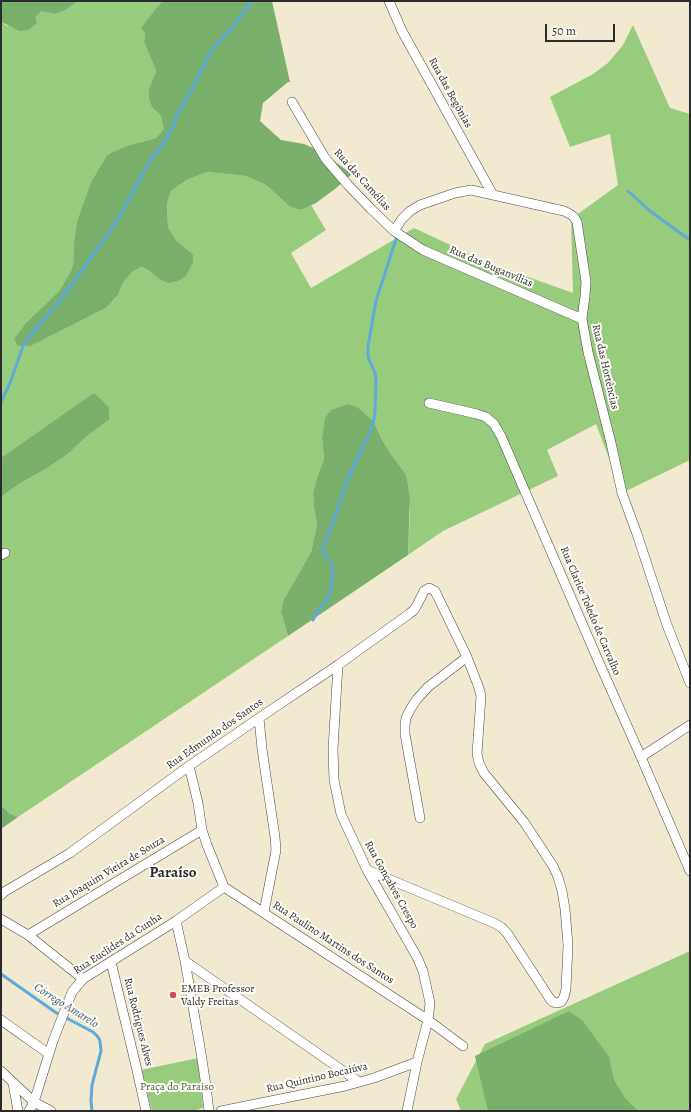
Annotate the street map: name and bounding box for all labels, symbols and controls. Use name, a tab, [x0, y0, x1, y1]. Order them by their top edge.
scale bar	[547, 16, 617, 42]
text: 50 m	[552, 23, 576, 39]
street label: Rua das Begônias	[425, 56, 475, 130]
street label: Rua das Camélias	[331, 146, 393, 214]
street label: Rua das Buganvílias	[447, 243, 535, 291]
street label: Rua das Hortências	[589, 323, 621, 411]
street label: Rua Clarice Toledo de Carvalho	[557, 545, 623, 677]
street label: Rua Edmundo dos Santos	[164, 696, 266, 772]
street label: Rua Joaquim Vieira de Souza	[51, 833, 167, 911]
street label: Rua Gonçalves Crespo	[361, 839, 421, 931]
district label: Paraíso	[149, 864, 197, 882]
street label: Rua Paulino Martins dos Santos	[270, 899, 396, 987]
street label: Rua Euclides da Cunha	[71, 910, 165, 978]
street label: Rua Rodrigues Alves	[121, 976, 155, 1068]
water label: Córrego Amarelo	[31, 980, 101, 1032]
place label: EMEB Professor Valdy Freitas	[181, 982, 254, 1008]
marker: EMEB Professor Valdy Freitas	[168, 990, 178, 1000]
street label: Rua Quintino Bocaiúva	[265, 1060, 369, 1096]
park label: Praça do Paraiso	[140, 1080, 214, 1094]

